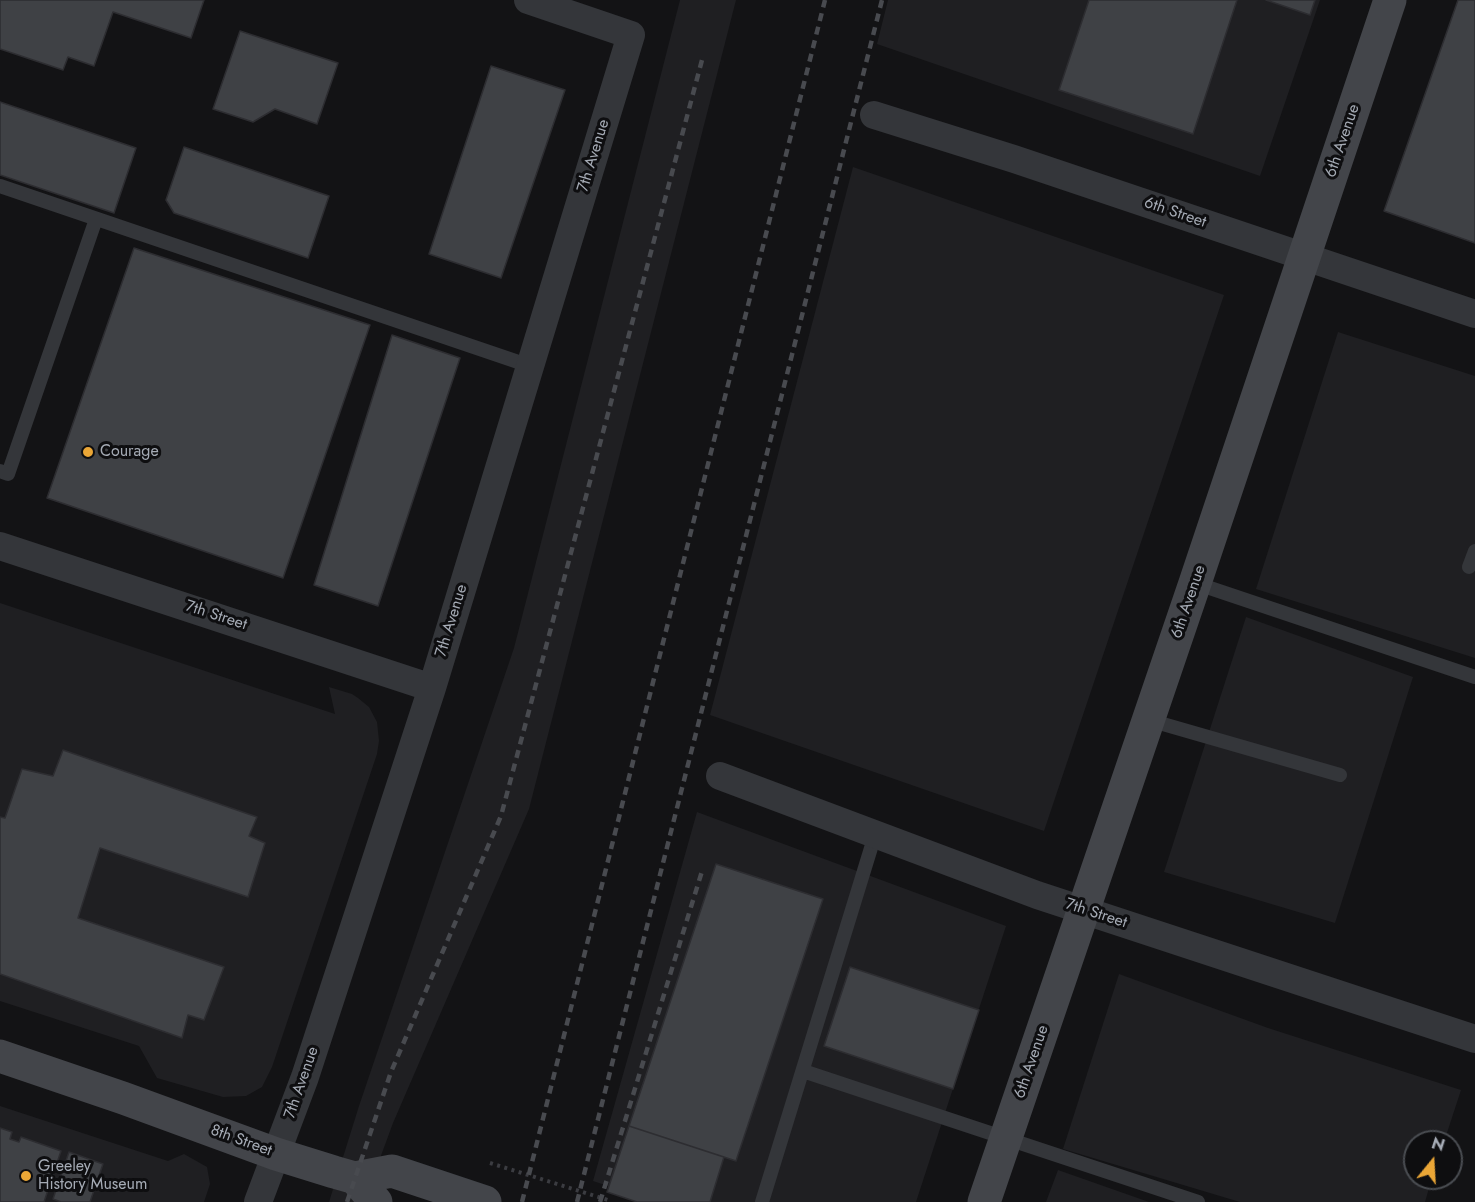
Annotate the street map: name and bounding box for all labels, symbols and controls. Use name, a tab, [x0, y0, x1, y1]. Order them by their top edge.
street label: 6th Avenue	[1322, 102, 1364, 180]
street label: 7th Avenue	[574, 117, 614, 195]
street label: 6th Street	[1141, 193, 1209, 233]
place label: Courage	[100, 442, 159, 462]
marker: Courage	[81, 445, 95, 459]
street label: 6th Avenue	[1168, 563, 1210, 641]
street label: 7th Avenue	[432, 582, 472, 660]
street label: 7th Street	[183, 597, 249, 635]
street label: 7th Street	[1063, 895, 1129, 933]
street label: 6th Avenue	[1011, 1023, 1053, 1101]
street label: 7th Avenue	[281, 1044, 323, 1122]
street label: 8th Street	[208, 1121, 274, 1161]
north arrow	[1403, 1130, 1463, 1190]
text: N	[1428, 1131, 1448, 1157]
place label: Greeley History Museum	[38, 1157, 147, 1195]
marker: Greeley History Museum	[19, 1169, 33, 1183]

